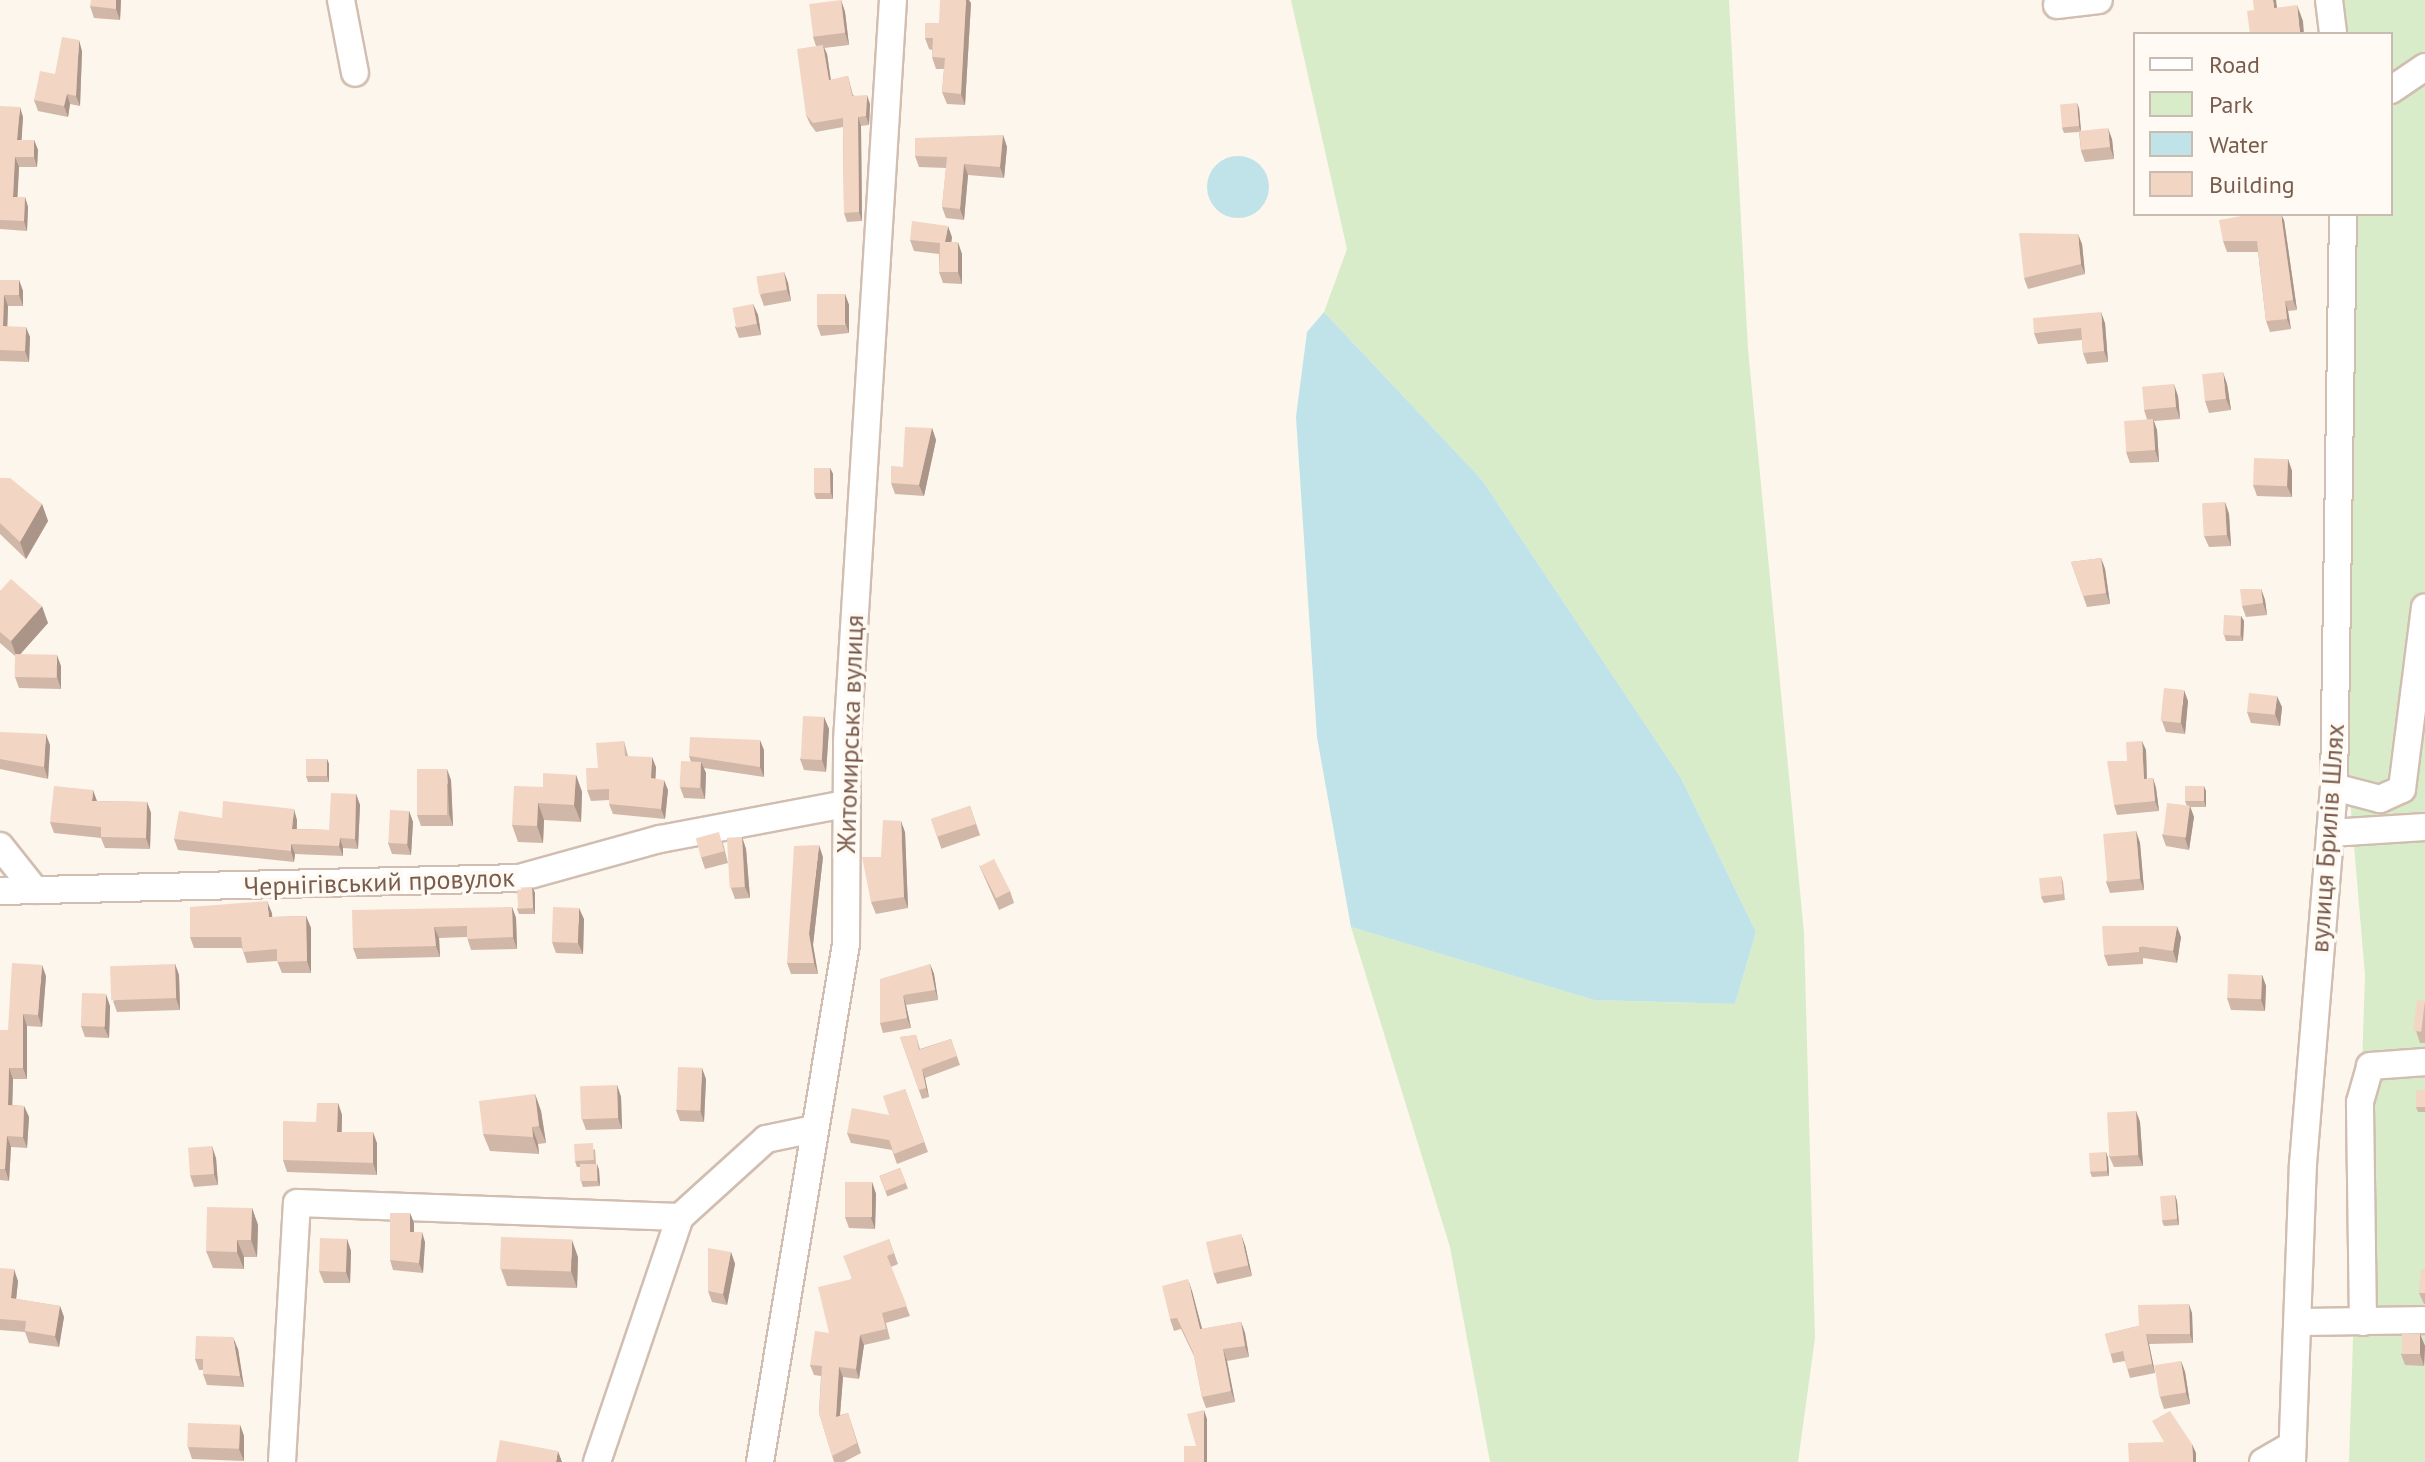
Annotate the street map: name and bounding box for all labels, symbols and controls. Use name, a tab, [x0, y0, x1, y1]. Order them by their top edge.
legend	[2133, 32, 2393, 216]
text: Road	[2209, 49, 2260, 80]
text: Park	[2209, 89, 2253, 120]
text: Water	[2209, 129, 2268, 160]
text: Building	[2209, 169, 2295, 200]
street label: Житомирська вулиця	[830, 614, 870, 854]
street label: вулиця Брилів Шлях	[2303, 722, 2351, 954]
street label: Чернігівський провулок	[243, 862, 515, 902]

